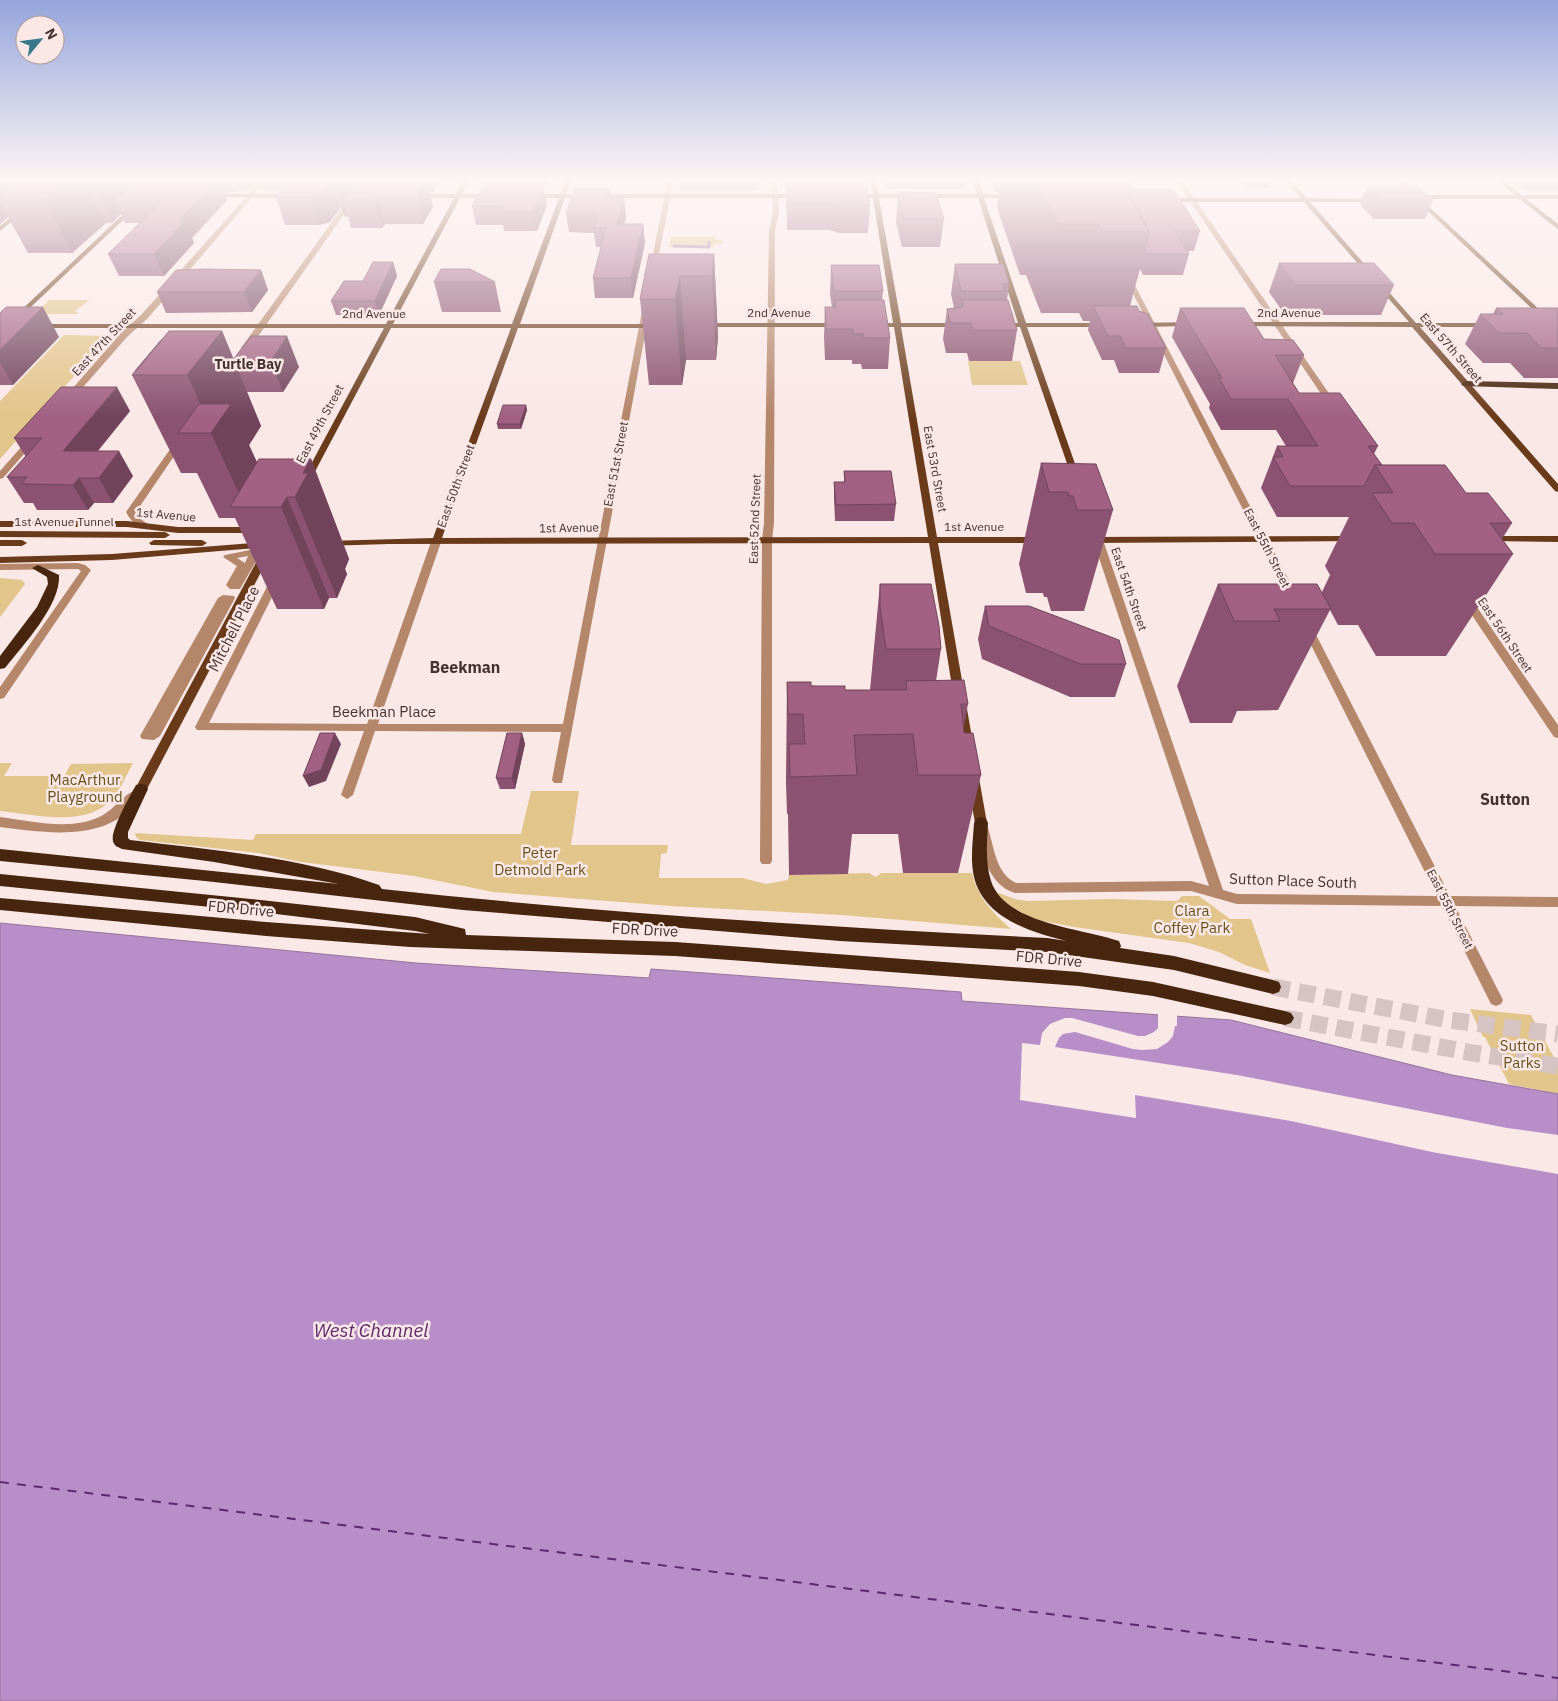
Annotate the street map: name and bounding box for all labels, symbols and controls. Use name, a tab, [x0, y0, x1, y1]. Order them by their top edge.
north arrow	[15, 15, 65, 65]
text: N	[41, 25, 62, 42]
street label: East 47th Street	[68, 305, 139, 379]
street label: 2nd Avenue	[747, 305, 811, 320]
street label: 2nd Avenue	[1257, 305, 1321, 320]
street label: 2nd Avenue	[342, 306, 406, 321]
street label: East 57th Street	[1417, 310, 1486, 386]
district label: Turtle Bay	[214, 355, 282, 373]
street label: East 49th Street	[292, 382, 347, 466]
street label: East 51st Street	[600, 420, 631, 508]
street label: East 53rd Street	[920, 424, 950, 513]
street label: East 50th Street	[434, 442, 478, 529]
street label: East 52nd Street	[745, 474, 764, 564]
street label: 1st Avenue	[135, 504, 197, 525]
street label: East 55th Street	[1241, 505, 1294, 590]
street label: 1st Avenue Tunnel	[14, 514, 114, 529]
street label: 1st Avenue	[539, 519, 600, 536]
street label: 1st Avenue	[944, 519, 1004, 534]
street label: East 54th Street	[1108, 545, 1151, 633]
street label: Mitchell Place	[204, 583, 263, 675]
street label: East 56th Street	[1475, 594, 1536, 675]
district label: Beekman	[430, 657, 500, 677]
street label: Beekman Place	[332, 702, 436, 721]
park label: MacArthur Playground	[47, 770, 123, 806]
district label: Sutton	[1480, 789, 1530, 809]
park label: Peter Detmold Park	[494, 843, 586, 879]
street label: East 55th Street	[1424, 866, 1477, 951]
street label: Sutton Place South	[1229, 869, 1357, 892]
street label: FDR Drive	[207, 896, 275, 921]
park label: Clara Coffey Park	[1154, 901, 1231, 937]
street label: FDR Drive	[611, 918, 679, 941]
street label: FDR Drive	[1015, 946, 1083, 971]
park label: Sutton Parks	[1500, 1036, 1544, 1072]
water label: West Channel	[314, 1318, 428, 1342]

